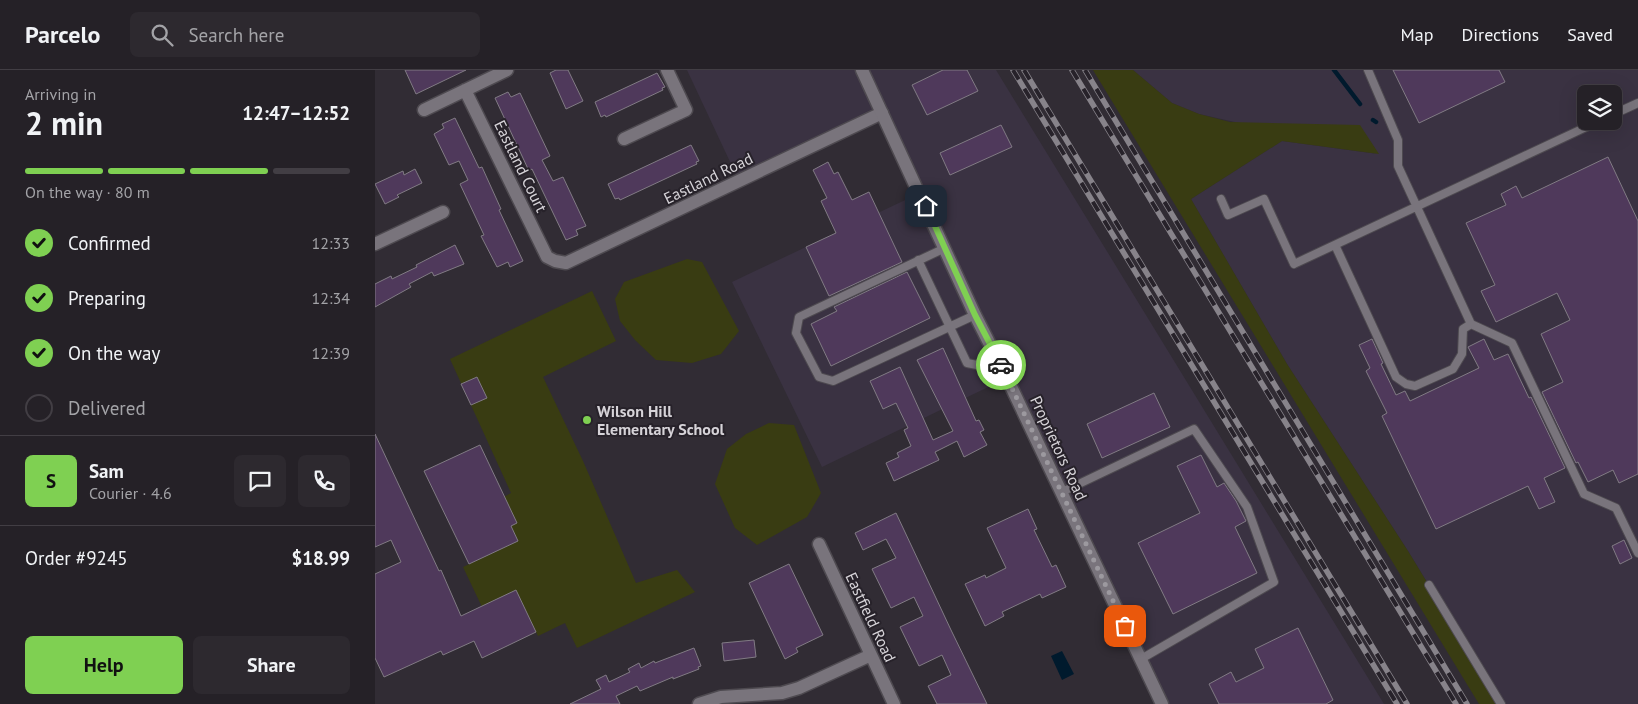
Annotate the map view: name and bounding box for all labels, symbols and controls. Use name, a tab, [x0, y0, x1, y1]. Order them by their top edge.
search box	[130, 12, 480, 57]
text: Parcelo	[25, 19, 100, 50]
icon: search	[148, 21, 176, 49]
text: Search here	[188, 23, 284, 47]
text: Map	[1401, 23, 1433, 46]
text: Directions	[1461, 23, 1539, 46]
text: Saved	[1567, 23, 1613, 46]
text: Arriving in	[25, 84, 96, 104]
map controls	[1577, 85, 1622, 130]
button: layers	[1577, 85, 1622, 130]
text: 12:47–12:52	[242, 101, 350, 125]
text: 2 min	[25, 102, 103, 144]
street label: Eastland Court	[490, 117, 552, 216]
street label: Eastland Road	[660, 148, 756, 208]
text: On the way · 80 m	[25, 182, 150, 202]
pin	[905, 185, 947, 227]
icon: home	[912, 192, 940, 220]
icon: check	[25, 229, 53, 257]
text: Confirmed	[68, 231, 151, 255]
text: 12:33	[312, 233, 350, 253]
icon: check	[25, 284, 53, 312]
text: Preparing	[68, 286, 146, 310]
text: 12:34	[312, 288, 350, 308]
icon: check	[25, 339, 53, 367]
courier	[976, 340, 1026, 390]
text: On the way	[68, 341, 160, 365]
text: 12:39	[312, 343, 350, 363]
icon: car	[987, 351, 1015, 379]
street label: Proprietors Road	[1026, 393, 1092, 503]
text: Delivered	[68, 396, 146, 420]
place label: Wilson Hill Elementary School	[597, 401, 724, 439]
marker: Wilson Hill Elementary School	[581, 414, 593, 426]
button: chat	[234, 455, 286, 507]
button: phone	[298, 455, 350, 507]
text: Sam	[89, 459, 124, 483]
text: S	[46, 469, 56, 493]
text: Courier · 4.6	[89, 483, 172, 503]
text: Order #9245	[25, 546, 128, 570]
text: $18.99	[291, 546, 350, 570]
street label: Eastfield Road	[841, 569, 901, 665]
pin	[1104, 605, 1146, 647]
icon: bag	[1111, 612, 1139, 640]
button: Help	[25, 636, 183, 694]
button: Share	[193, 636, 350, 694]

